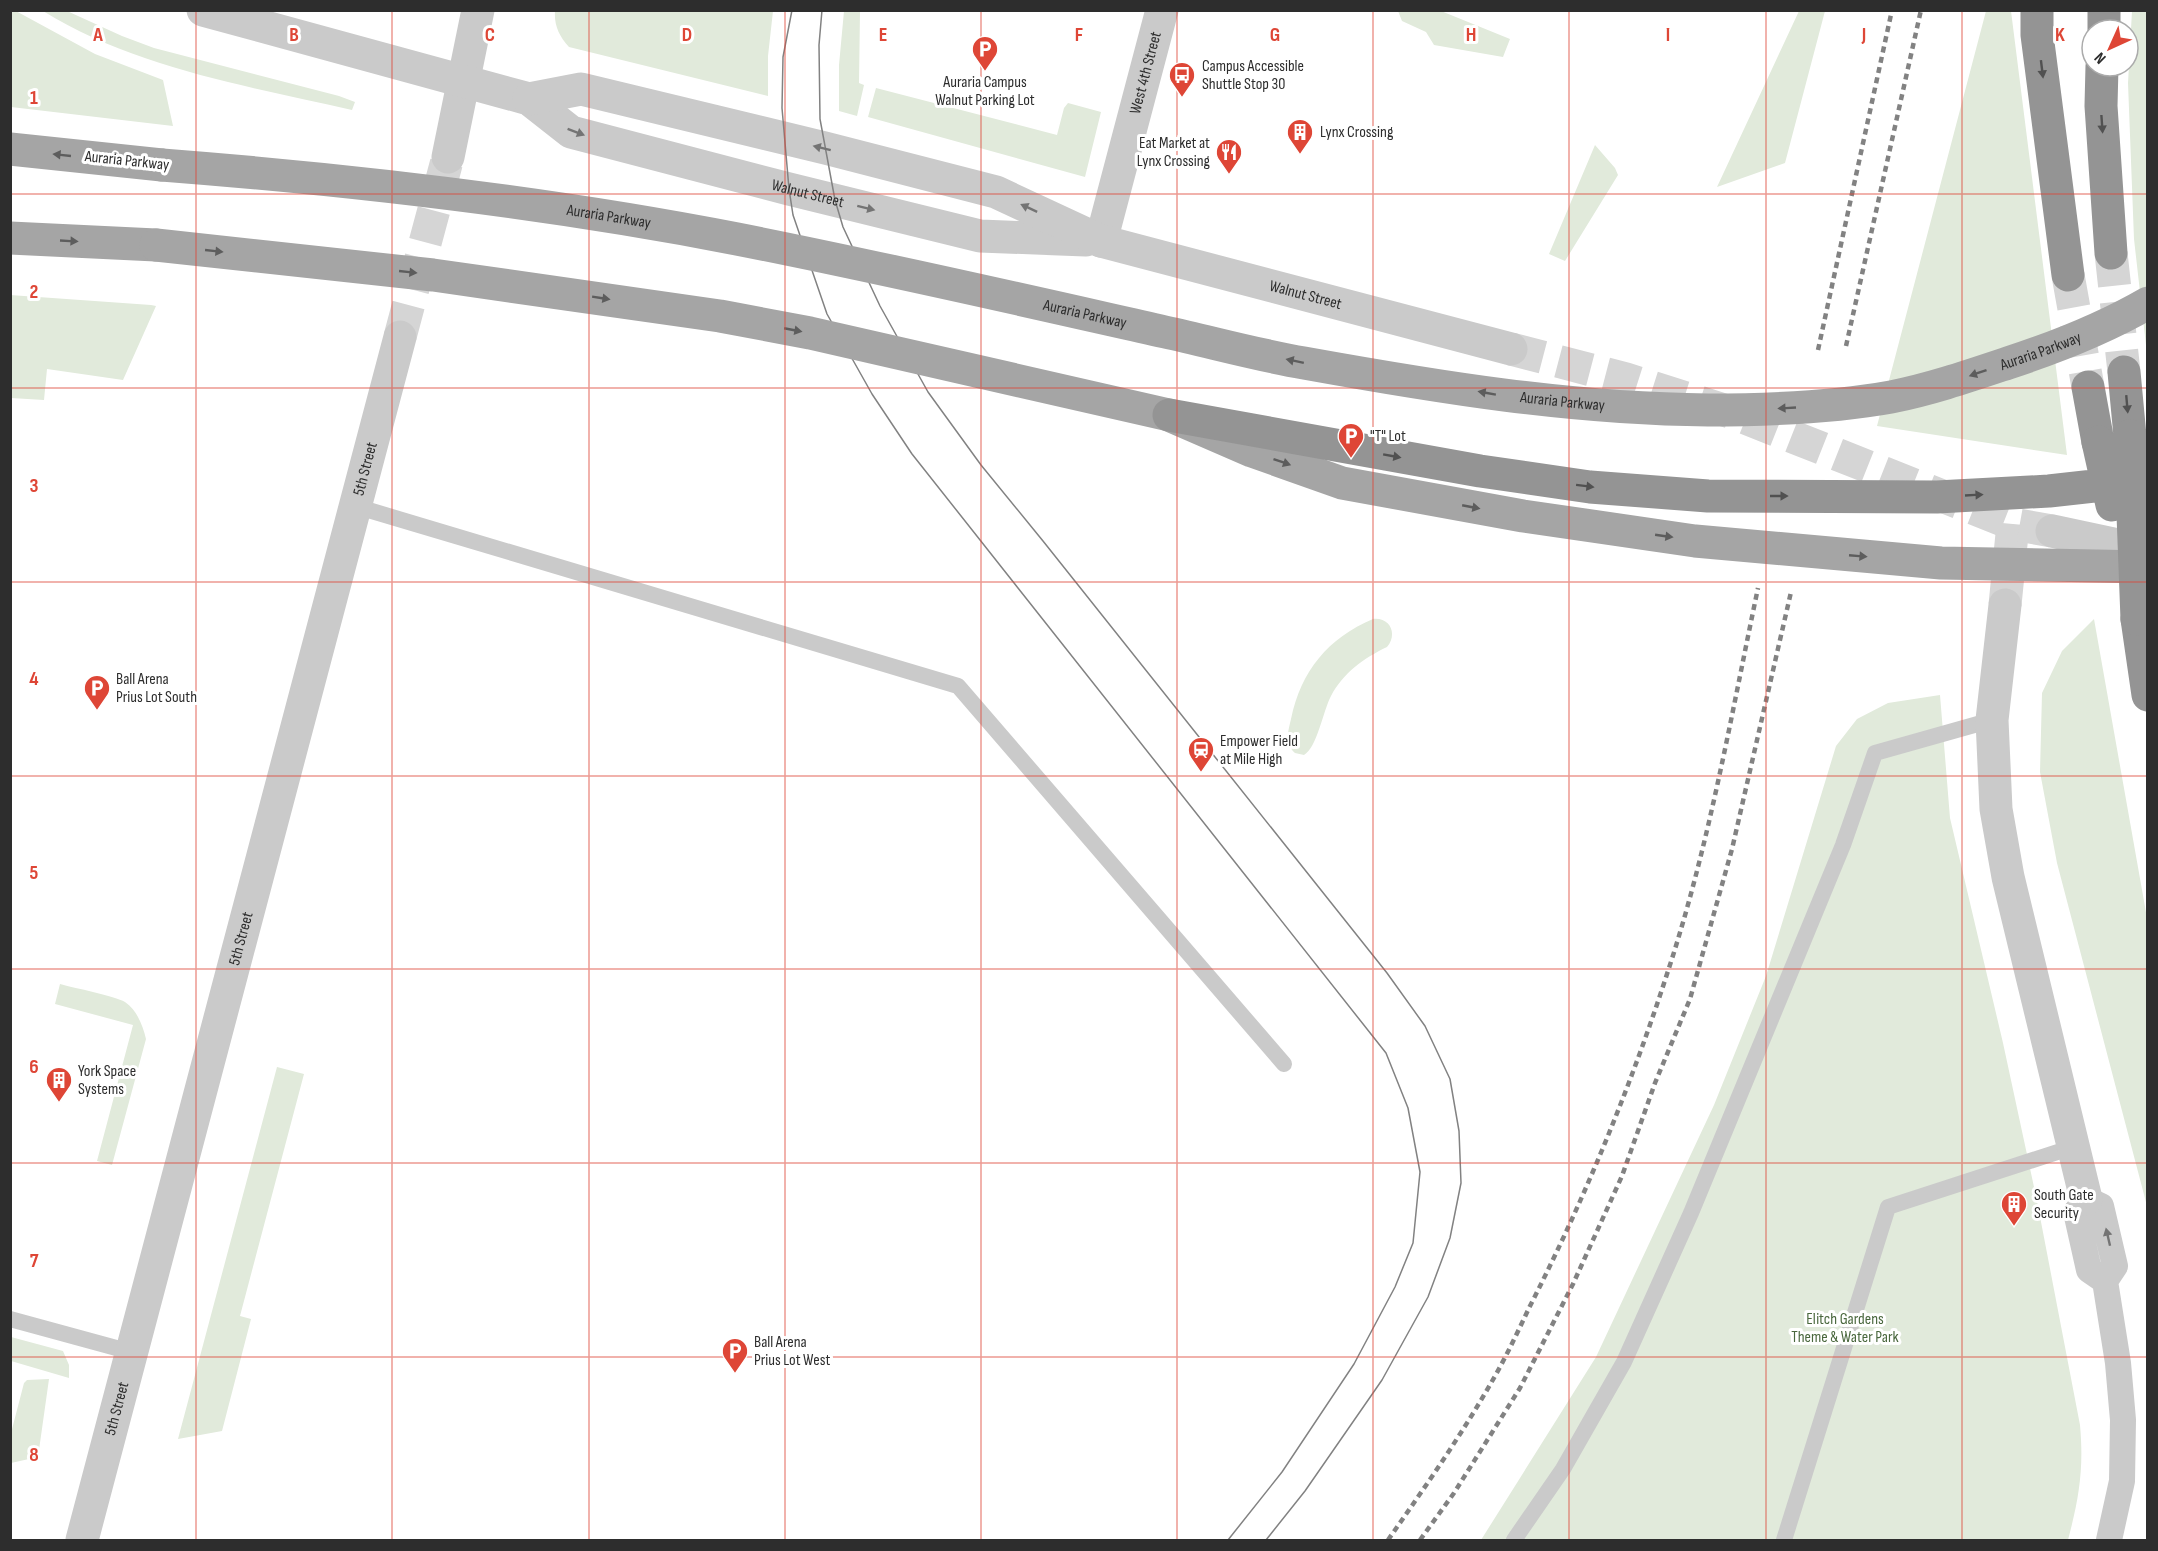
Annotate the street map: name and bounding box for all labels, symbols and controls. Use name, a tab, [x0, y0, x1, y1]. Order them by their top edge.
north arrow	[2080, 18, 2140, 78]
text: A	[92, 23, 103, 47]
text: B	[289, 23, 299, 47]
text: C	[485, 23, 495, 47]
text: D	[682, 23, 692, 47]
text: E	[879, 23, 887, 47]
text: F	[1075, 23, 1083, 47]
text: G	[1270, 23, 1280, 47]
text: H	[1466, 23, 1476, 47]
text: I	[1666, 23, 1670, 47]
text: J	[1861, 23, 1866, 47]
text: K	[2055, 23, 2065, 47]
street label: West 4th Street	[1125, 29, 1165, 116]
parking icon: Auraria Campus Walnut Parking Lot	[970, 34, 1000, 72]
text: N	[2091, 48, 2110, 67]
place label: Campus Accessible Shuttle Stop 30	[1202, 57, 1304, 94]
one-way arrow	[2037, 59, 2046, 78]
bus stop icon: Campus Accessible Shuttle Stop 30	[1167, 60, 1197, 98]
place label: Auraria Campus Walnut Parking Lot	[935, 73, 1035, 110]
text: 1	[30, 86, 38, 110]
one-way arrow	[2097, 115, 2107, 134]
building icon: Lynx Crossing	[1285, 117, 1315, 155]
place label: Lynx Crossing	[1320, 123, 1393, 142]
one-way arrow	[568, 128, 586, 138]
place label: Eat Market at Lynx Crossing	[1137, 134, 1210, 171]
restaurant icon: Eat Market at Lynx Crossing	[1214, 137, 1244, 175]
one-way arrow	[813, 142, 831, 152]
street label: Auraria Parkway	[83, 147, 170, 175]
one-way arrow	[53, 150, 72, 159]
street label: Walnut Street	[770, 175, 846, 212]
street label: Auraria Parkway	[565, 200, 652, 233]
one-way arrow	[1021, 203, 1038, 212]
one-way arrow	[857, 204, 876, 214]
one-way arrow	[59, 236, 78, 245]
one-way arrow	[205, 246, 224, 256]
one-way arrow	[398, 267, 417, 277]
street label: Walnut Street	[1267, 276, 1344, 314]
text: 2	[30, 280, 38, 304]
one-way arrow	[592, 294, 611, 303]
street label: Auraria Parkway	[1041, 295, 1129, 333]
one-way arrow	[784, 326, 803, 335]
street label: Auraria Parkway	[1997, 328, 2084, 375]
one-way arrow	[1286, 356, 1304, 366]
one-way arrow	[1969, 369, 1987, 379]
one-way arrow	[1478, 388, 1497, 397]
street label: Auraria Parkway	[1518, 388, 1606, 415]
one-way arrow	[2122, 395, 2132, 414]
one-way arrow	[1777, 403, 1796, 412]
parking icon: "T" Lot	[1336, 421, 1366, 459]
place label: "T" Lot	[1370, 427, 1406, 446]
street label: 5th Street	[349, 440, 381, 498]
one-way arrow	[1383, 451, 1402, 460]
one-way arrow	[1273, 457, 1291, 467]
text: 3	[30, 474, 39, 498]
one-way arrow	[1575, 481, 1594, 490]
one-way arrow	[1770, 491, 1789, 501]
one-way arrow	[1965, 491, 1984, 500]
one-way arrow	[1462, 502, 1481, 511]
one-way arrow	[1654, 532, 1673, 541]
one-way arrow	[1848, 551, 1867, 561]
text: 4	[29, 667, 39, 691]
place label: Ball Arena Prius Lot South	[116, 670, 197, 707]
parking icon: Ball Arena Prius Lot South	[82, 673, 112, 711]
place label: Empower Field at Mile High	[1220, 732, 1298, 769]
station icon: Empower Field at Mile High	[1186, 735, 1216, 773]
text: 5	[30, 861, 39, 885]
street label: 5th Street	[225, 910, 257, 967]
text: 6	[29, 1055, 39, 1079]
place label: York Space Systems	[78, 1062, 136, 1099]
building icon: York Space Systems	[44, 1065, 74, 1103]
place label: South Gate Security	[2034, 1186, 2094, 1223]
building icon: South Gate Security	[1999, 1189, 2029, 1227]
one-way arrow	[2103, 1227, 2113, 1246]
text: 7	[30, 1249, 39, 1273]
park label: Elitch Gardens Theme & Water Park	[1791, 1310, 1899, 1347]
place label: Ball Arena Prius Lot West	[754, 1333, 830, 1370]
parking icon: Ball Arena Prius Lot West	[720, 1336, 750, 1374]
street label: 5th Street	[101, 1380, 133, 1437]
text: 8	[29, 1443, 39, 1467]

